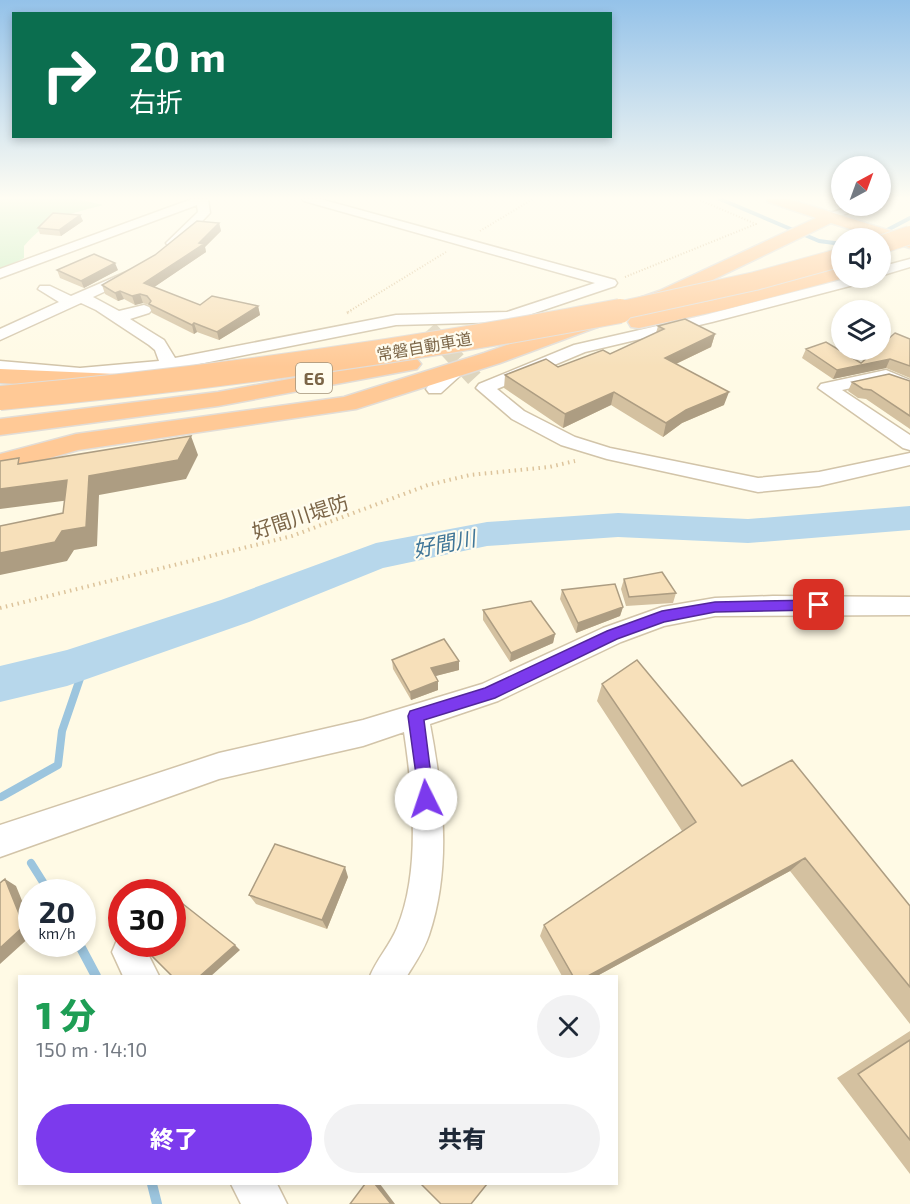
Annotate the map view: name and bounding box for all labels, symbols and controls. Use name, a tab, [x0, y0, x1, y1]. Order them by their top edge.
text: 20 m	[129, 30, 226, 80]
icon: right	[30, 36, 108, 114]
text: 右折	[129, 85, 183, 117]
north arrow	[831, 156, 891, 216]
map controls	[831, 156, 891, 360]
button: sound	[831, 228, 891, 288]
button: layers	[831, 300, 891, 360]
street label: 常磐自動車道	[375, 328, 473, 364]
road number: E6	[296, 363, 332, 393]
street label: 好間川堤防	[249, 489, 351, 543]
water label: 好間川	[411, 524, 479, 561]
pin	[793, 579, 844, 630]
icon: arrive	[802, 588, 835, 621]
position arrow	[394, 767, 458, 831]
speed limit sign: 30	[108, 879, 186, 957]
text: 20	[39, 893, 75, 929]
text: km/h	[38, 924, 76, 942]
text: 1 分	[36, 993, 96, 1036]
button: close	[537, 995, 600, 1058]
text: 150 m · 14:10	[36, 1037, 147, 1061]
button: 終了	[36, 1104, 312, 1173]
button: 共有	[324, 1104, 600, 1173]

